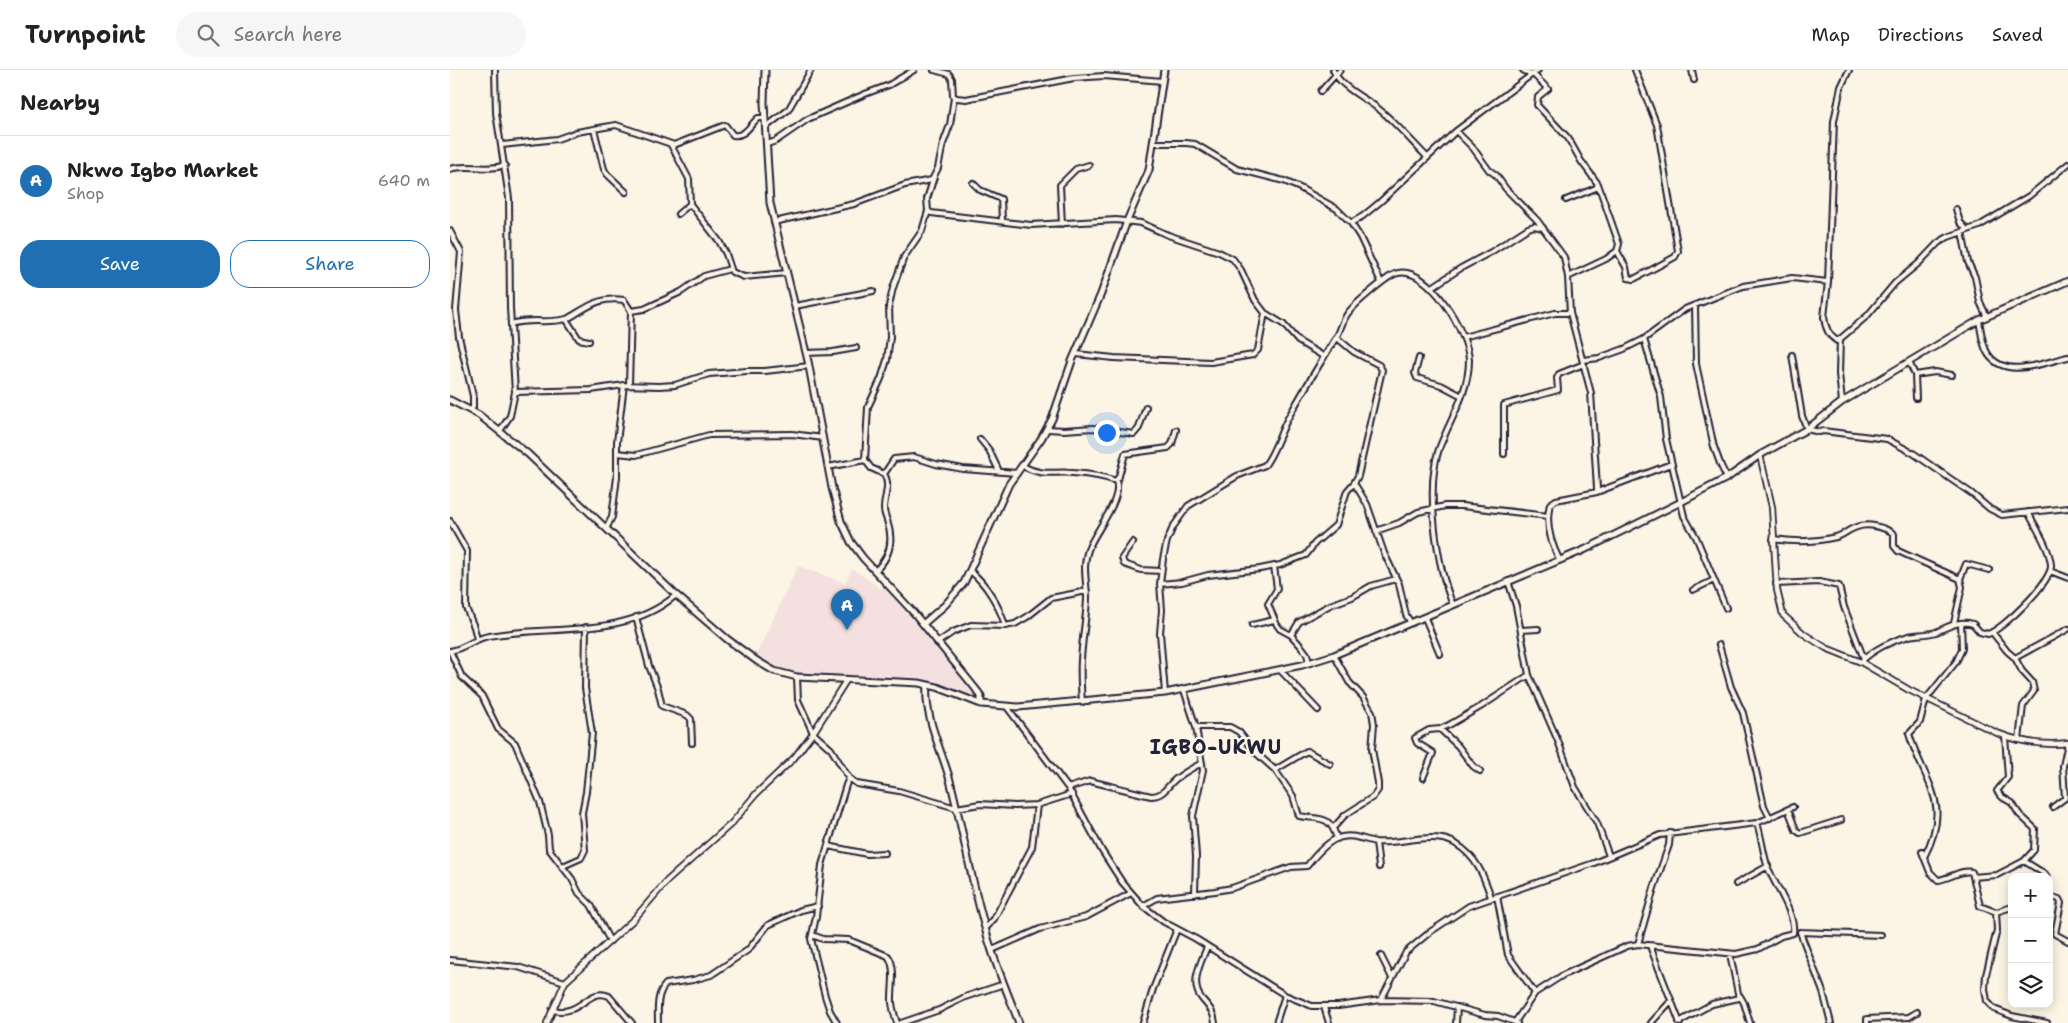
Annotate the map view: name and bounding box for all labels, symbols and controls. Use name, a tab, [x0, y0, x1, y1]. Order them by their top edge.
search box	[176, 12, 526, 57]
text: Turnpoint	[25, 19, 146, 51]
icon: search	[194, 21, 222, 49]
text: Search here	[234, 22, 342, 47]
text: Map	[1812, 23, 1850, 47]
text: Directions	[1878, 23, 1964, 47]
text: Saved	[1992, 23, 2043, 47]
text: Nearby	[20, 89, 100, 117]
text: Nkwo Igbo Market	[67, 158, 258, 183]
text: A	[30, 170, 42, 191]
text: 640 m	[378, 170, 430, 191]
text: Shop	[67, 183, 104, 204]
button: Save	[20, 240, 220, 288]
button: Share	[230, 240, 430, 288]
your location	[1094, 420, 1120, 446]
pin: A	[831, 589, 863, 630]
district label: IGBO-UKWU	[1150, 734, 1282, 760]
map controls	[2008, 873, 2053, 1008]
button: +	[2008, 873, 2053, 918]
button: −	[2008, 918, 2053, 963]
button: layers	[2008, 963, 2053, 1008]

